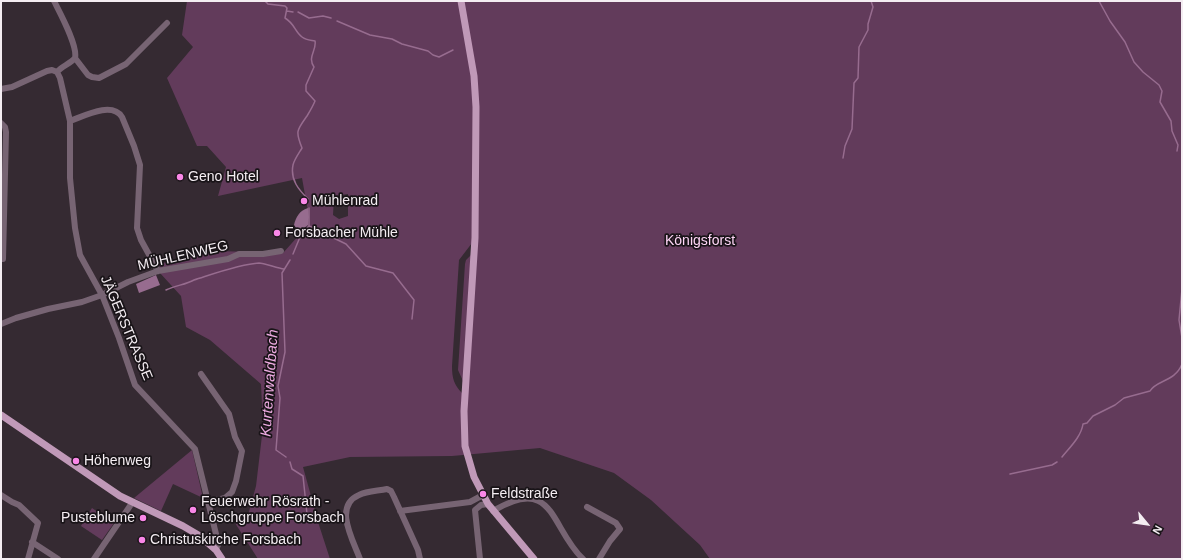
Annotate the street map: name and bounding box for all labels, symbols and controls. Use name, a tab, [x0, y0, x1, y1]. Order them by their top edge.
place label: Geno Hotel	[188, 169, 259, 185]
marker: Geno Hotel	[175, 172, 185, 182]
place label: Mühlenrad	[312, 193, 378, 209]
marker: Mühlenrad	[299, 196, 309, 206]
place label: Forsbacher Mühle	[285, 225, 398, 241]
marker: Forsbacher Mühle	[272, 228, 282, 238]
park label: Königsforst	[665, 233, 735, 249]
street label: MÜHLENWEG	[136, 237, 230, 275]
street label: JÄGERSTRASSE	[96, 273, 156, 383]
water label: Kurtenwaldbach	[257, 329, 283, 437]
place label: Höhenweg	[84, 453, 151, 469]
marker: Höhenweg	[71, 456, 81, 466]
place label: Feldstraße	[491, 486, 558, 502]
marker: Feldstraße	[478, 489, 488, 499]
place label: Feuerwehr Rösrath - Löschgruppe Forsbach	[201, 494, 344, 526]
north arrow	[1127, 504, 1167, 544]
marker: Feuerwehr Rösrath - Löschgruppe Forsbach	[188, 505, 198, 515]
place label: Pusteblume	[61, 510, 135, 526]
marker: Pusteblume	[138, 513, 148, 523]
text: N	[1150, 523, 1165, 536]
place label: Christuskirche Forsbach	[150, 532, 301, 548]
marker: Christuskirche Forsbach	[137, 535, 147, 545]

